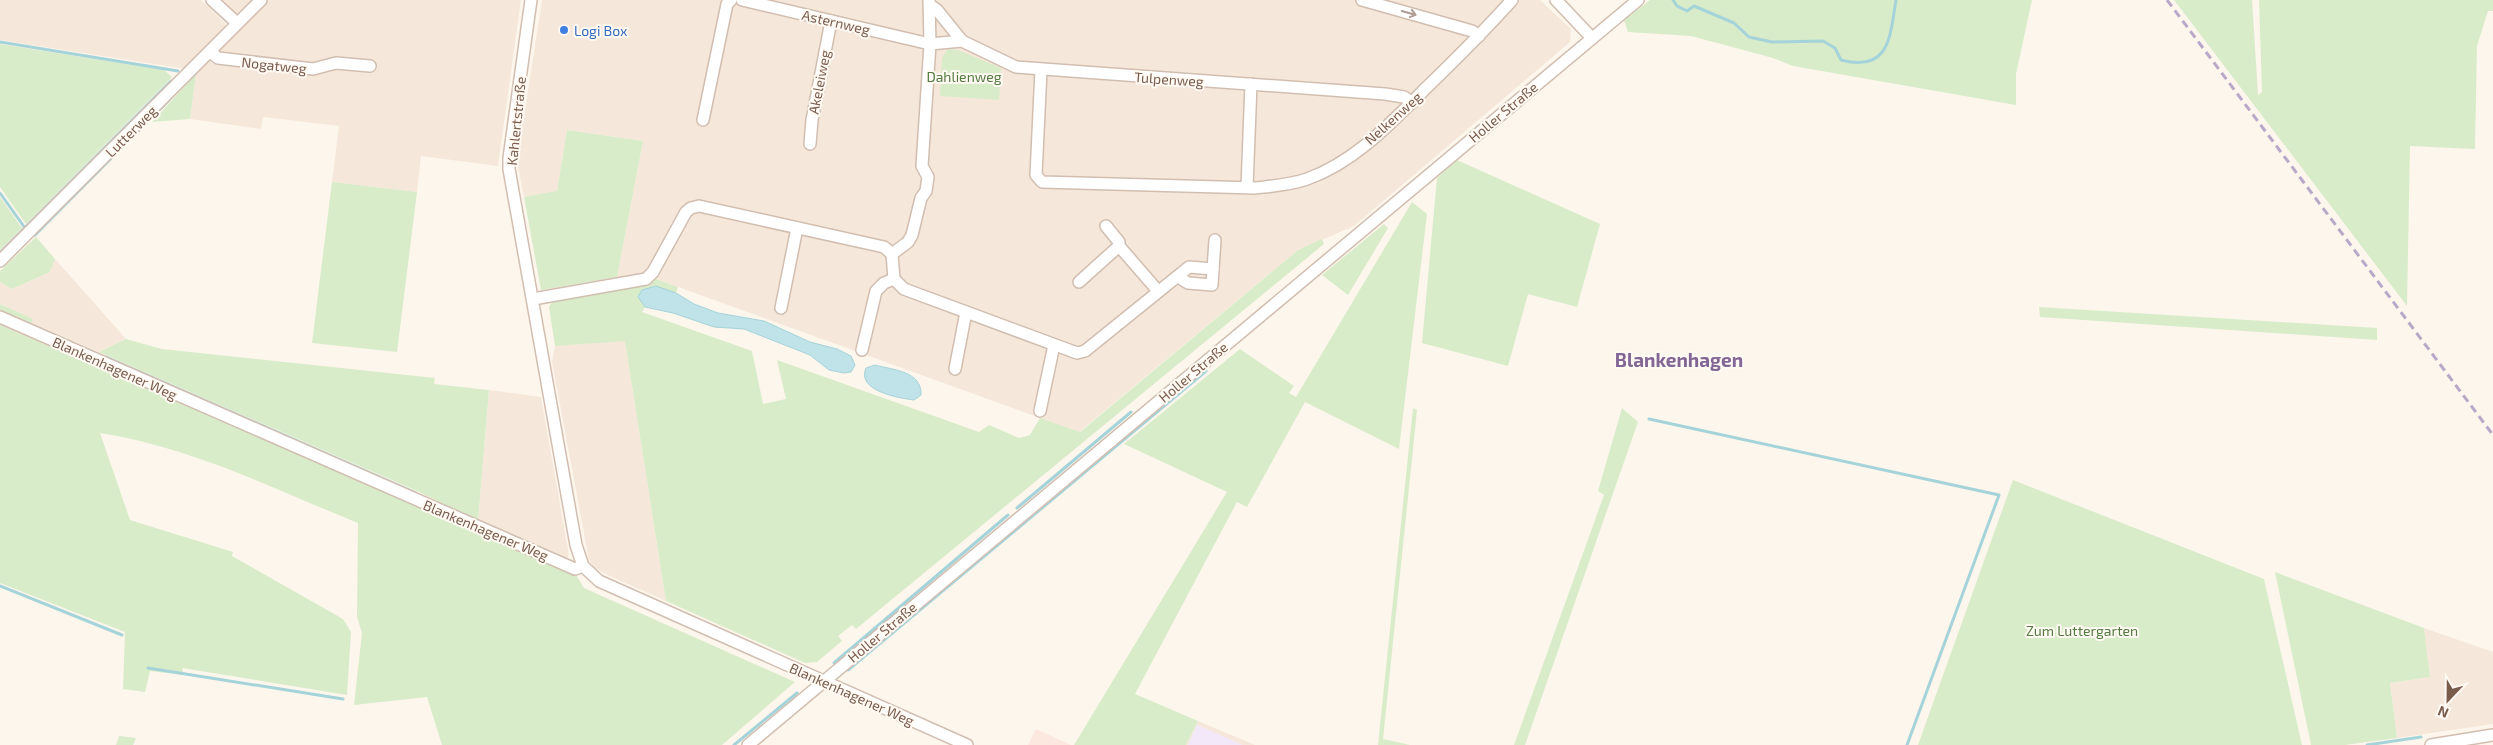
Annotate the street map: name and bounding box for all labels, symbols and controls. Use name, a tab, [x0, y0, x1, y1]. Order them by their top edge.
street label: Asternweg	[800, 6, 872, 38]
one-way arrow	[1400, 9, 1416, 18]
place label: Logi Box	[574, 22, 628, 39]
marker: Logi Box	[558, 24, 570, 36]
street label: Akeleiweg	[804, 48, 834, 116]
street label: Nogatweg	[241, 53, 308, 77]
park label: Dahlienweg	[926, 68, 1002, 85]
street label: Tulpenweg	[1134, 68, 1205, 90]
street label: Kahlertstraße	[503, 76, 529, 166]
street label: Holler Straße	[1465, 78, 1541, 146]
street label: Nelkenweg	[1361, 88, 1425, 148]
street label: Lutterweg	[102, 102, 160, 160]
street label: Blankenhagener Weg	[50, 333, 180, 403]
street label: Holler Straße	[1155, 338, 1231, 406]
district label: Blankenhagen	[1615, 348, 1743, 371]
street label: Blankenhagener Weg	[421, 496, 551, 564]
street label: Holler Straße	[844, 598, 920, 666]
park label: Zum Luttergarten	[2026, 622, 2138, 639]
street label: Blankenhagener Weg	[787, 659, 917, 729]
north arrow	[2423, 675, 2473, 725]
text: N	[2435, 703, 2451, 722]

